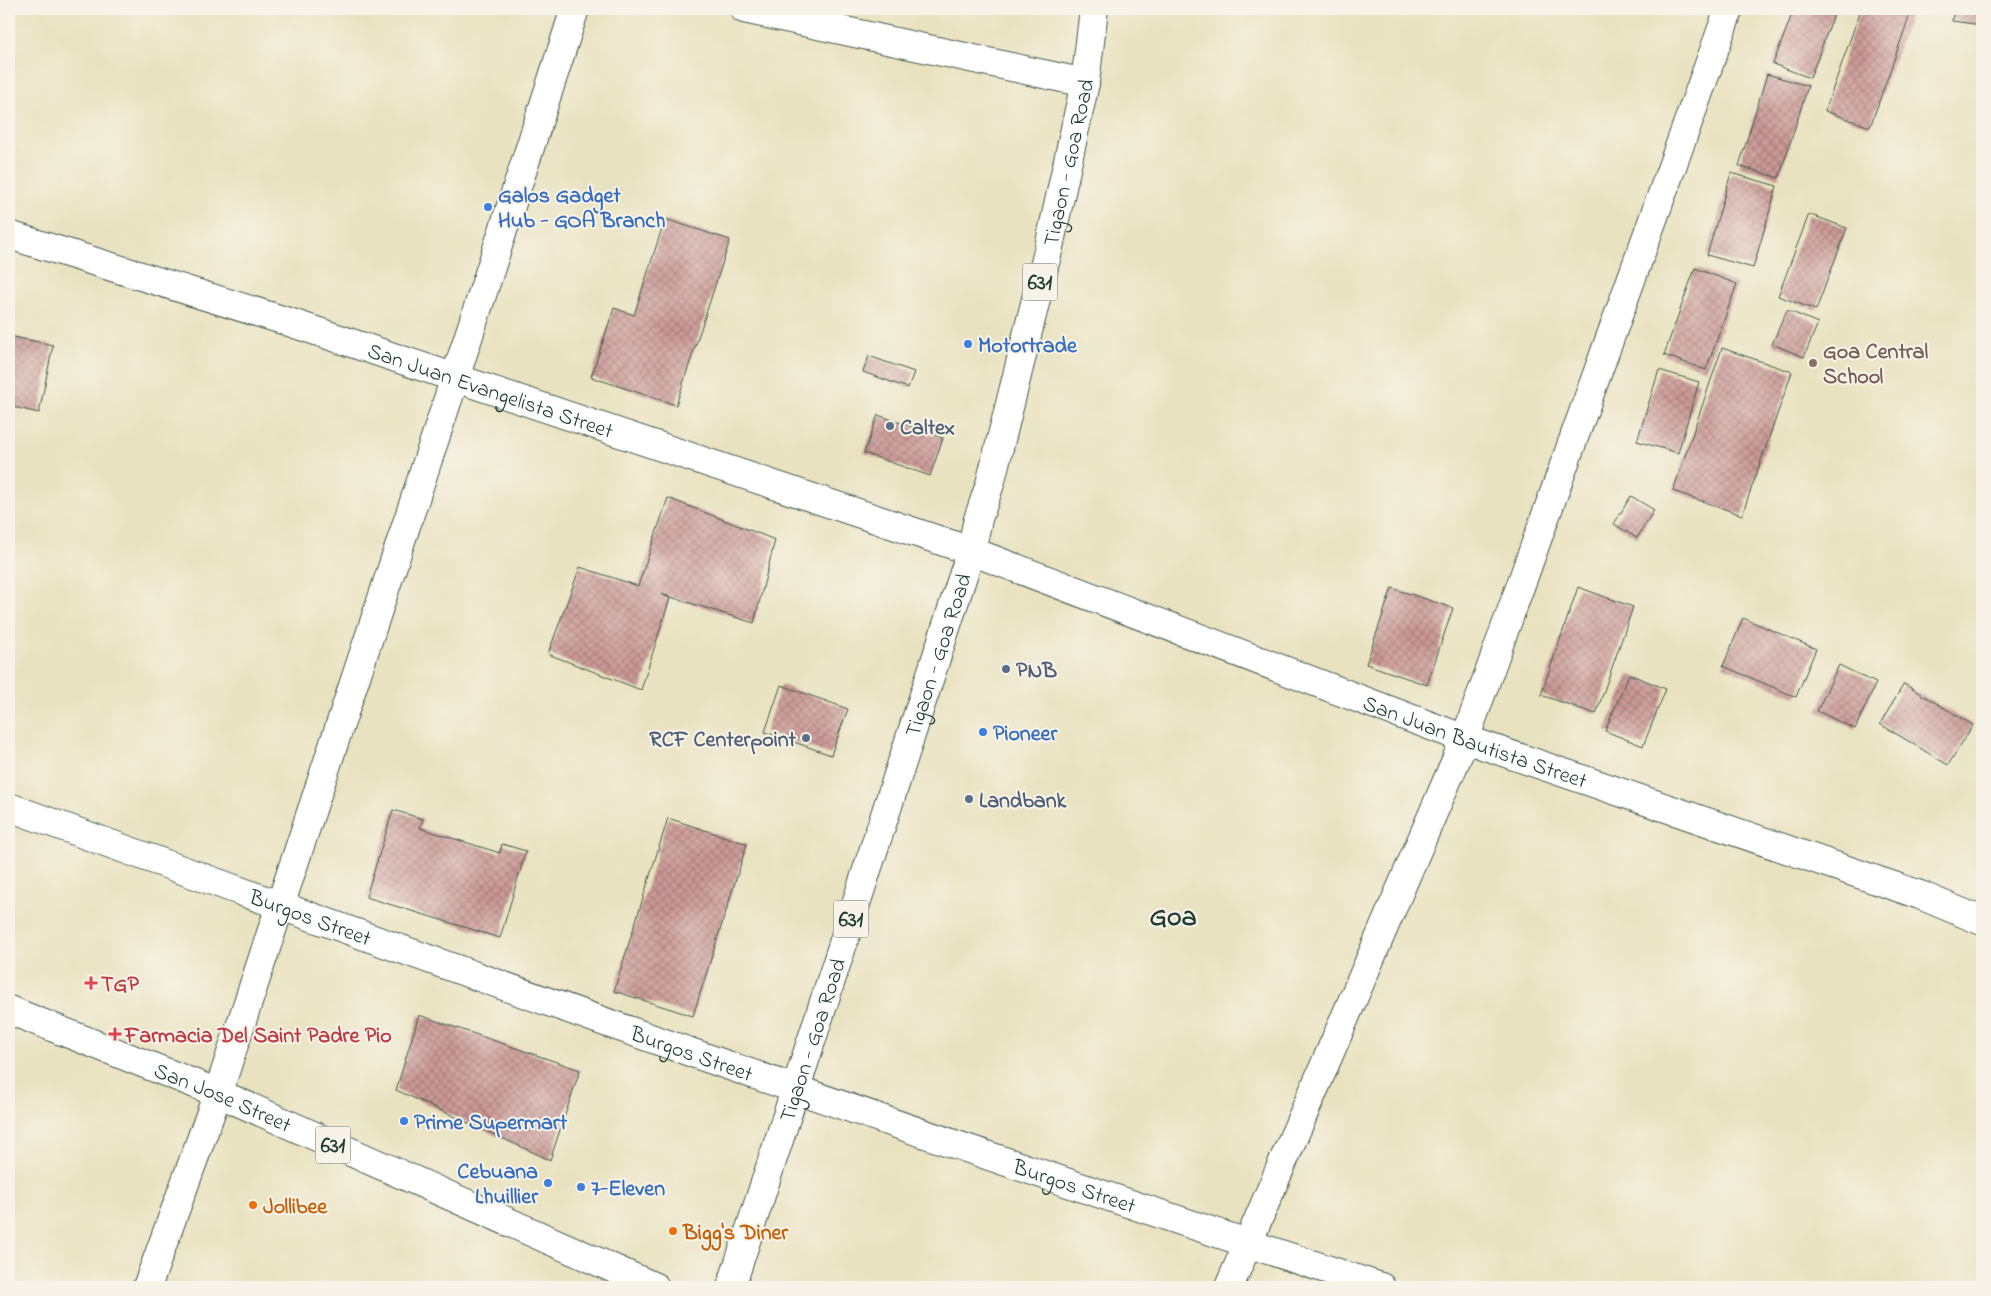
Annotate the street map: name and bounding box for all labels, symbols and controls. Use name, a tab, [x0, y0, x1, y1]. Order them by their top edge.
street label: Tigaon - Goa Road	[1037, 76, 1104, 250]
place label: Galos Gadget Hub - GOA Branch	[498, 181, 665, 238]
marker: Galos Gadget Hub - GOA Branch	[482, 201, 494, 213]
road number: 631	[1022, 264, 1058, 300]
place label: Motortrade	[978, 331, 1078, 363]
street label: San Juan Evangelista Street	[363, 336, 617, 449]
place label: Goa Central School	[1823, 337, 1928, 394]
marker: Motortrade	[962, 338, 974, 350]
marker: Goa Central School	[1807, 357, 1819, 369]
place label: Caltex	[900, 413, 955, 445]
marker: Caltex	[884, 420, 896, 432]
street label: Tigaon - Goa Road	[898, 570, 982, 742]
place label: PNB	[1016, 656, 1057, 688]
marker: PNB	[1000, 663, 1012, 675]
street label: San Juan Bautista Street	[1358, 689, 1591, 799]
place label: Pioneer	[993, 719, 1058, 751]
place label: RCF Centerpoint	[649, 725, 797, 757]
marker: Pioneer	[977, 726, 989, 738]
marker: RCF Centerpoint	[800, 732, 812, 744]
place label: Landbank	[979, 786, 1068, 818]
marker: Landbank	[963, 793, 975, 805]
street label: Burgos Street	[243, 882, 376, 956]
district label: Goa	[1149, 898, 1197, 939]
road number: 631	[834, 901, 868, 938]
street label: Tigaon - Goa Road	[773, 955, 856, 1127]
place label: TGP	[101, 970, 139, 1002]
marker: TGP	[85, 977, 97, 989]
street label: Burgos Street	[625, 1019, 757, 1092]
place label: Farmacia Del Saint Padre Pio	[124, 1021, 392, 1053]
marker: Farmacia Del Saint Padre Pio	[109, 1028, 121, 1040]
street label: San Jose Street	[149, 1056, 296, 1143]
place label: Prime Supermart	[414, 1108, 568, 1140]
marker: Prime Supermart	[398, 1115, 410, 1127]
road number: 631	[316, 1126, 350, 1164]
street label: Burgos Street	[1007, 1152, 1140, 1224]
place label: Cebuana Lhuillier	[457, 1157, 539, 1214]
place label: 7-Eleven	[591, 1174, 665, 1206]
marker: Cebuana Lhuillier	[542, 1177, 554, 1189]
marker: 7-Eleven	[575, 1181, 587, 1193]
place label: Jollibee	[263, 1192, 328, 1224]
marker: Jollibee	[247, 1199, 259, 1211]
place label: Bigg's Diner	[682, 1218, 789, 1251]
marker: Bigg's Diner	[667, 1225, 679, 1237]

